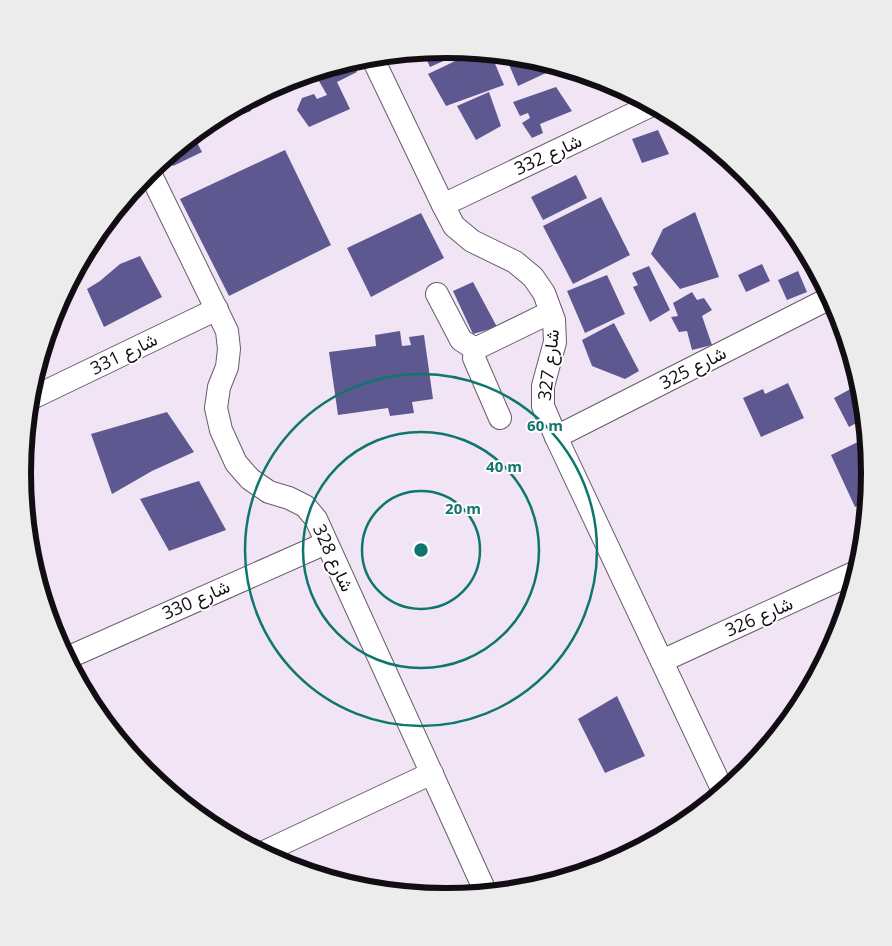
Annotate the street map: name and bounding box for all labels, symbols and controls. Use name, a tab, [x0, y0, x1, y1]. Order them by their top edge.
street label: شارع 332	[510, 128, 586, 181]
street label: شارع 331	[86, 327, 162, 381]
street label: شارع 327	[532, 328, 565, 402]
street label: شارع 325	[655, 340, 730, 395]
text: 60 m	[527, 415, 563, 435]
text: 40 m	[486, 456, 522, 476]
text: 20 m	[445, 498, 481, 518]
street label: شارع 328	[307, 520, 360, 596]
centre of rings	[412, 541, 430, 559]
street label: شارع 330	[158, 574, 234, 626]
street label: شارع 326	[721, 591, 797, 643]

